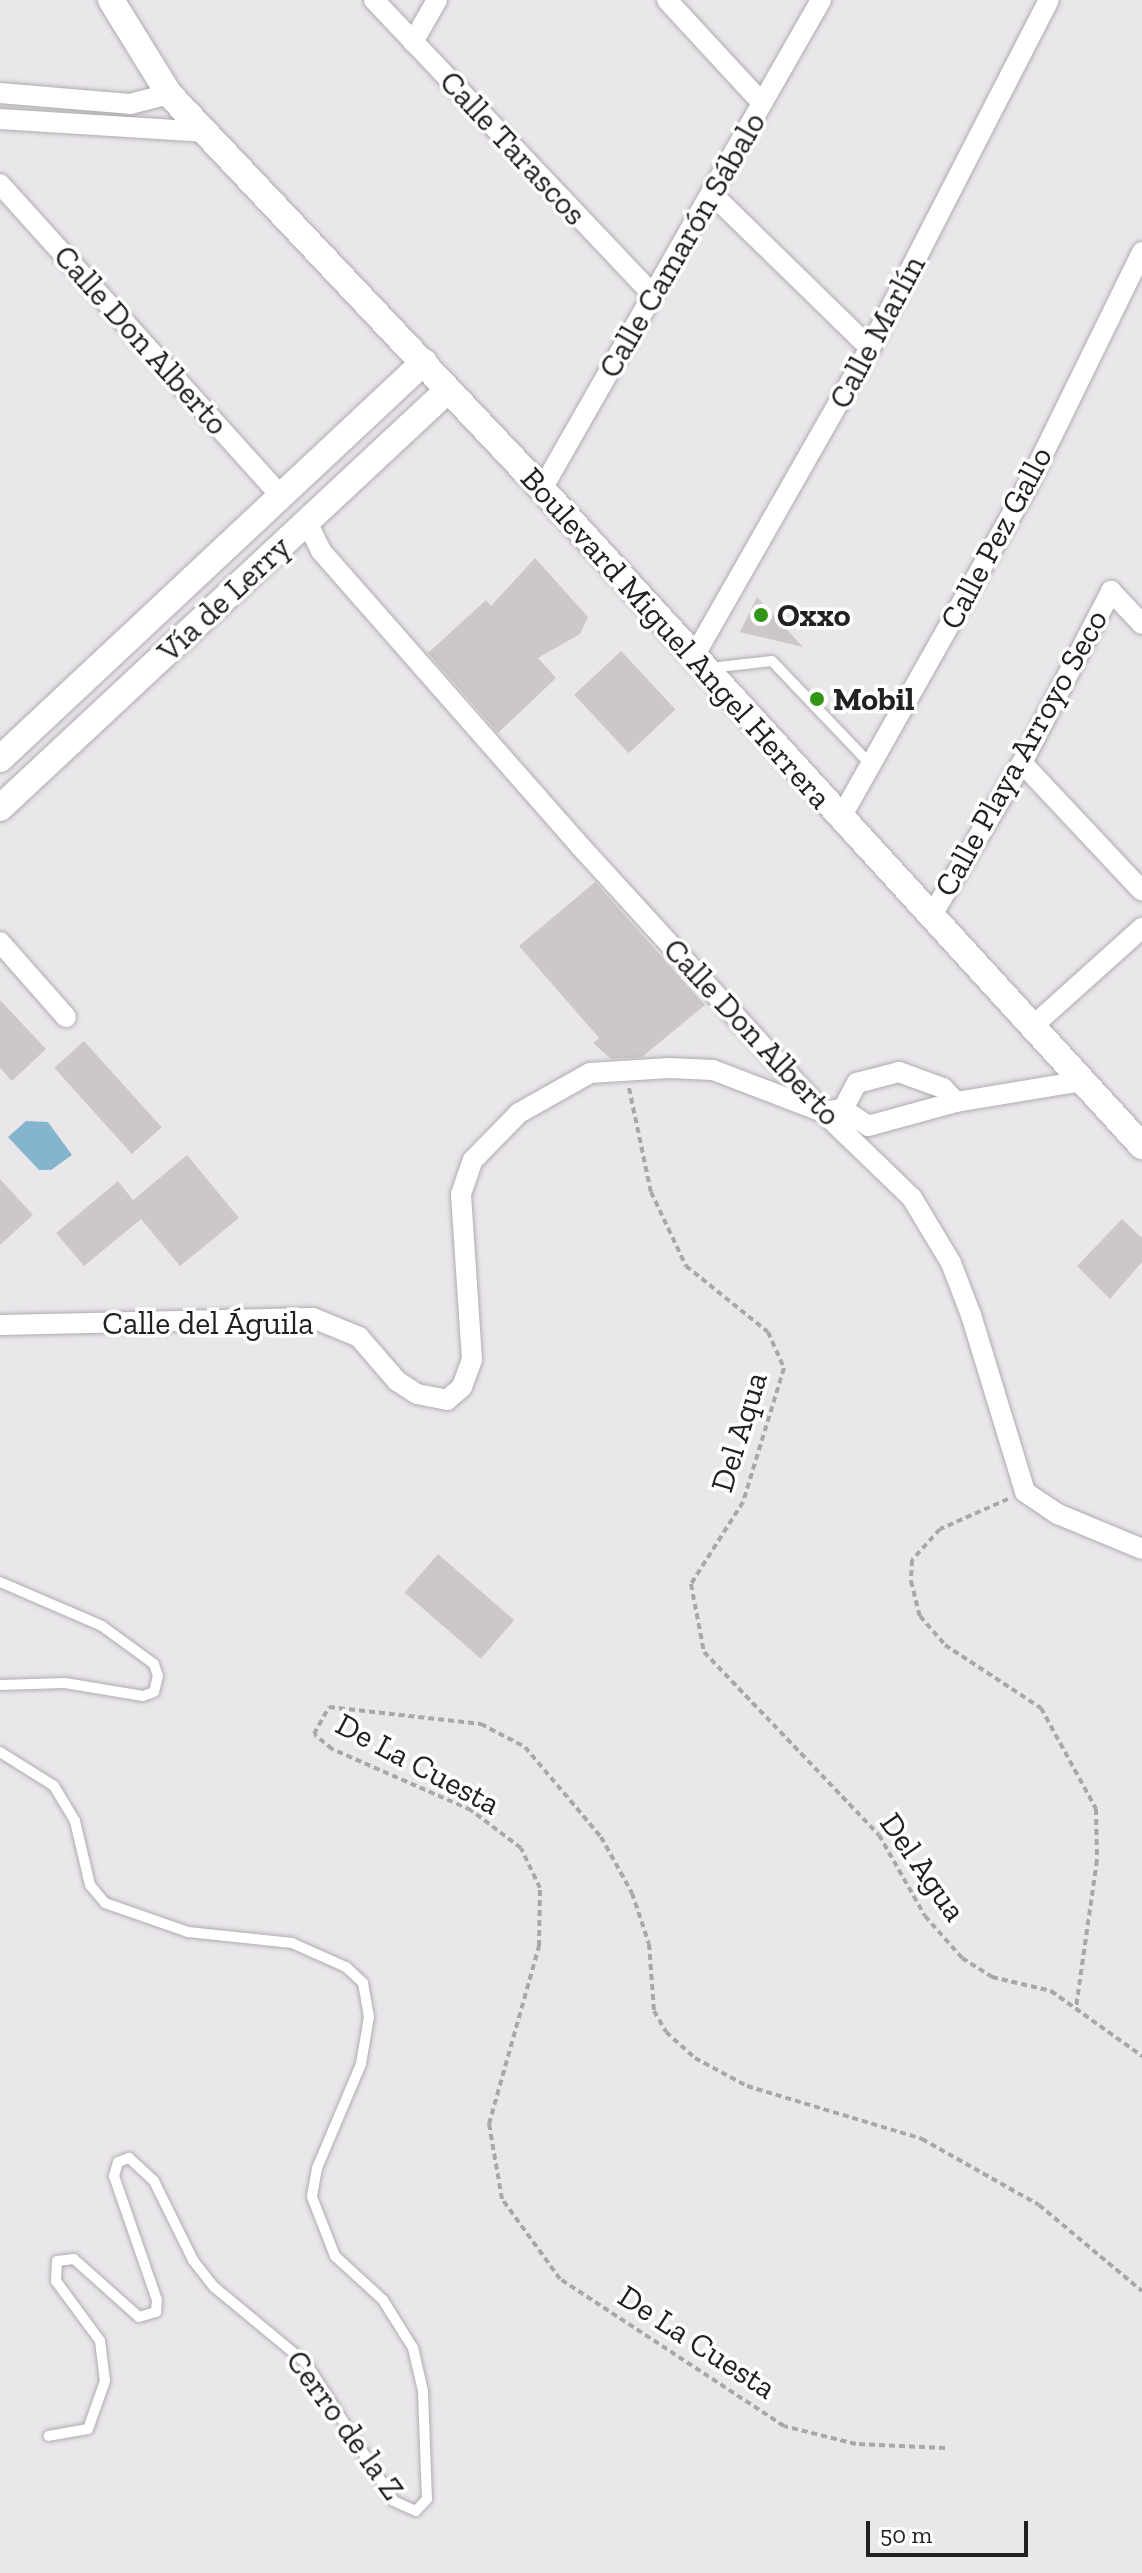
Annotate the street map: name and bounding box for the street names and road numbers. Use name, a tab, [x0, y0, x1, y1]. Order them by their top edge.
street label: Calle Tarascos	[431, 63, 595, 233]
street label: Calle Camarón Sábalo	[590, 105, 774, 385]
street label: Calle Don Alberto	[45, 237, 237, 443]
street label: Calle Marlín	[821, 249, 933, 415]
street label: Calle Pez Gallo	[932, 440, 1060, 636]
street label: Boulevard Miguel Angel Herrera	[512, 459, 840, 817]
street label: Vía de Lerry	[150, 528, 298, 670]
street label: Calle Playa Arroyo Seco	[926, 603, 1116, 903]
street label: Calle Don Alberto	[655, 930, 849, 1134]
street label: Calle del Águila	[102, 1304, 314, 1342]
street label: Del Aqua	[702, 1367, 776, 1497]
street label: De La Cuesta	[330, 1705, 506, 1823]
street label: Del Agua	[872, 1805, 974, 1929]
street label: De La Cuesta	[611, 2277, 783, 2407]
street label: Cerro de la Z	[278, 2343, 412, 2507]

